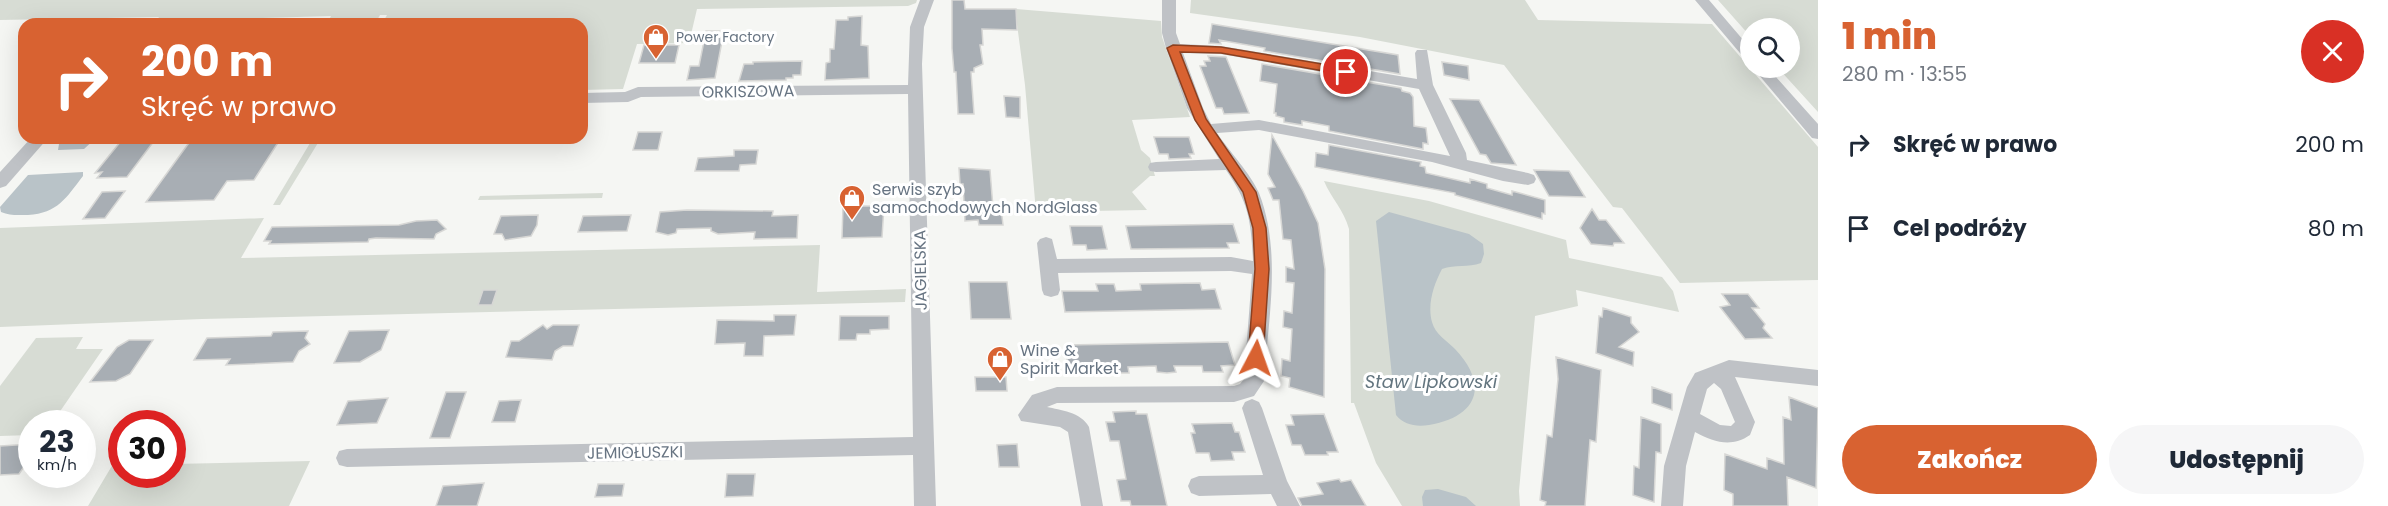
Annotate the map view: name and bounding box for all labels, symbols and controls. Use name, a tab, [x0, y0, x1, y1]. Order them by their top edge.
text: 1 min	[1842, 11, 1937, 62]
map controls	[1740, 18, 1800, 78]
button: search	[1740, 18, 1800, 78]
button: close	[2301, 20, 2364, 83]
shop icon: Power Factory	[641, 22, 671, 60]
place label: Power Factory	[676, 27, 774, 47]
text: 200 m	[141, 32, 273, 91]
icon: right	[42, 42, 120, 120]
pin	[1320, 46, 1371, 97]
icon: arrive	[1329, 55, 1362, 88]
text: 280 m · 13:55	[1842, 60, 1967, 88]
street label: ORKISZOWA	[701, 79, 795, 104]
text: Skręć w prawo	[141, 88, 337, 125]
icon: right	[1842, 128, 1875, 161]
text: Skręć w prawo	[1893, 129, 2057, 160]
text: 200 m	[2295, 129, 2364, 160]
place label: Serwis szyb samochodowych NordGlass	[872, 178, 1098, 219]
shop icon: Serwis szyb samochodowych NordGlass	[837, 183, 867, 221]
icon: arrive	[1842, 212, 1875, 245]
text: Cel podróży	[1893, 213, 2027, 244]
text: 80 m	[2308, 213, 2364, 244]
street label: JAGIELSKA	[908, 229, 933, 310]
position arrow	[1224, 326, 1288, 390]
place label: Wine & Spirit Market	[1020, 339, 1119, 380]
shop icon: Wine & Spirit Market	[985, 344, 1015, 382]
water label: Staw Lipkowski	[1365, 369, 1498, 394]
speed limit sign: 30	[108, 410, 186, 488]
text: 23	[39, 420, 75, 463]
button: Zakończ	[1842, 425, 2097, 494]
button: Udostępnij	[2109, 425, 2364, 494]
street label: JEMIOŁUSZKI	[587, 440, 683, 465]
text: km/h	[37, 454, 77, 475]

